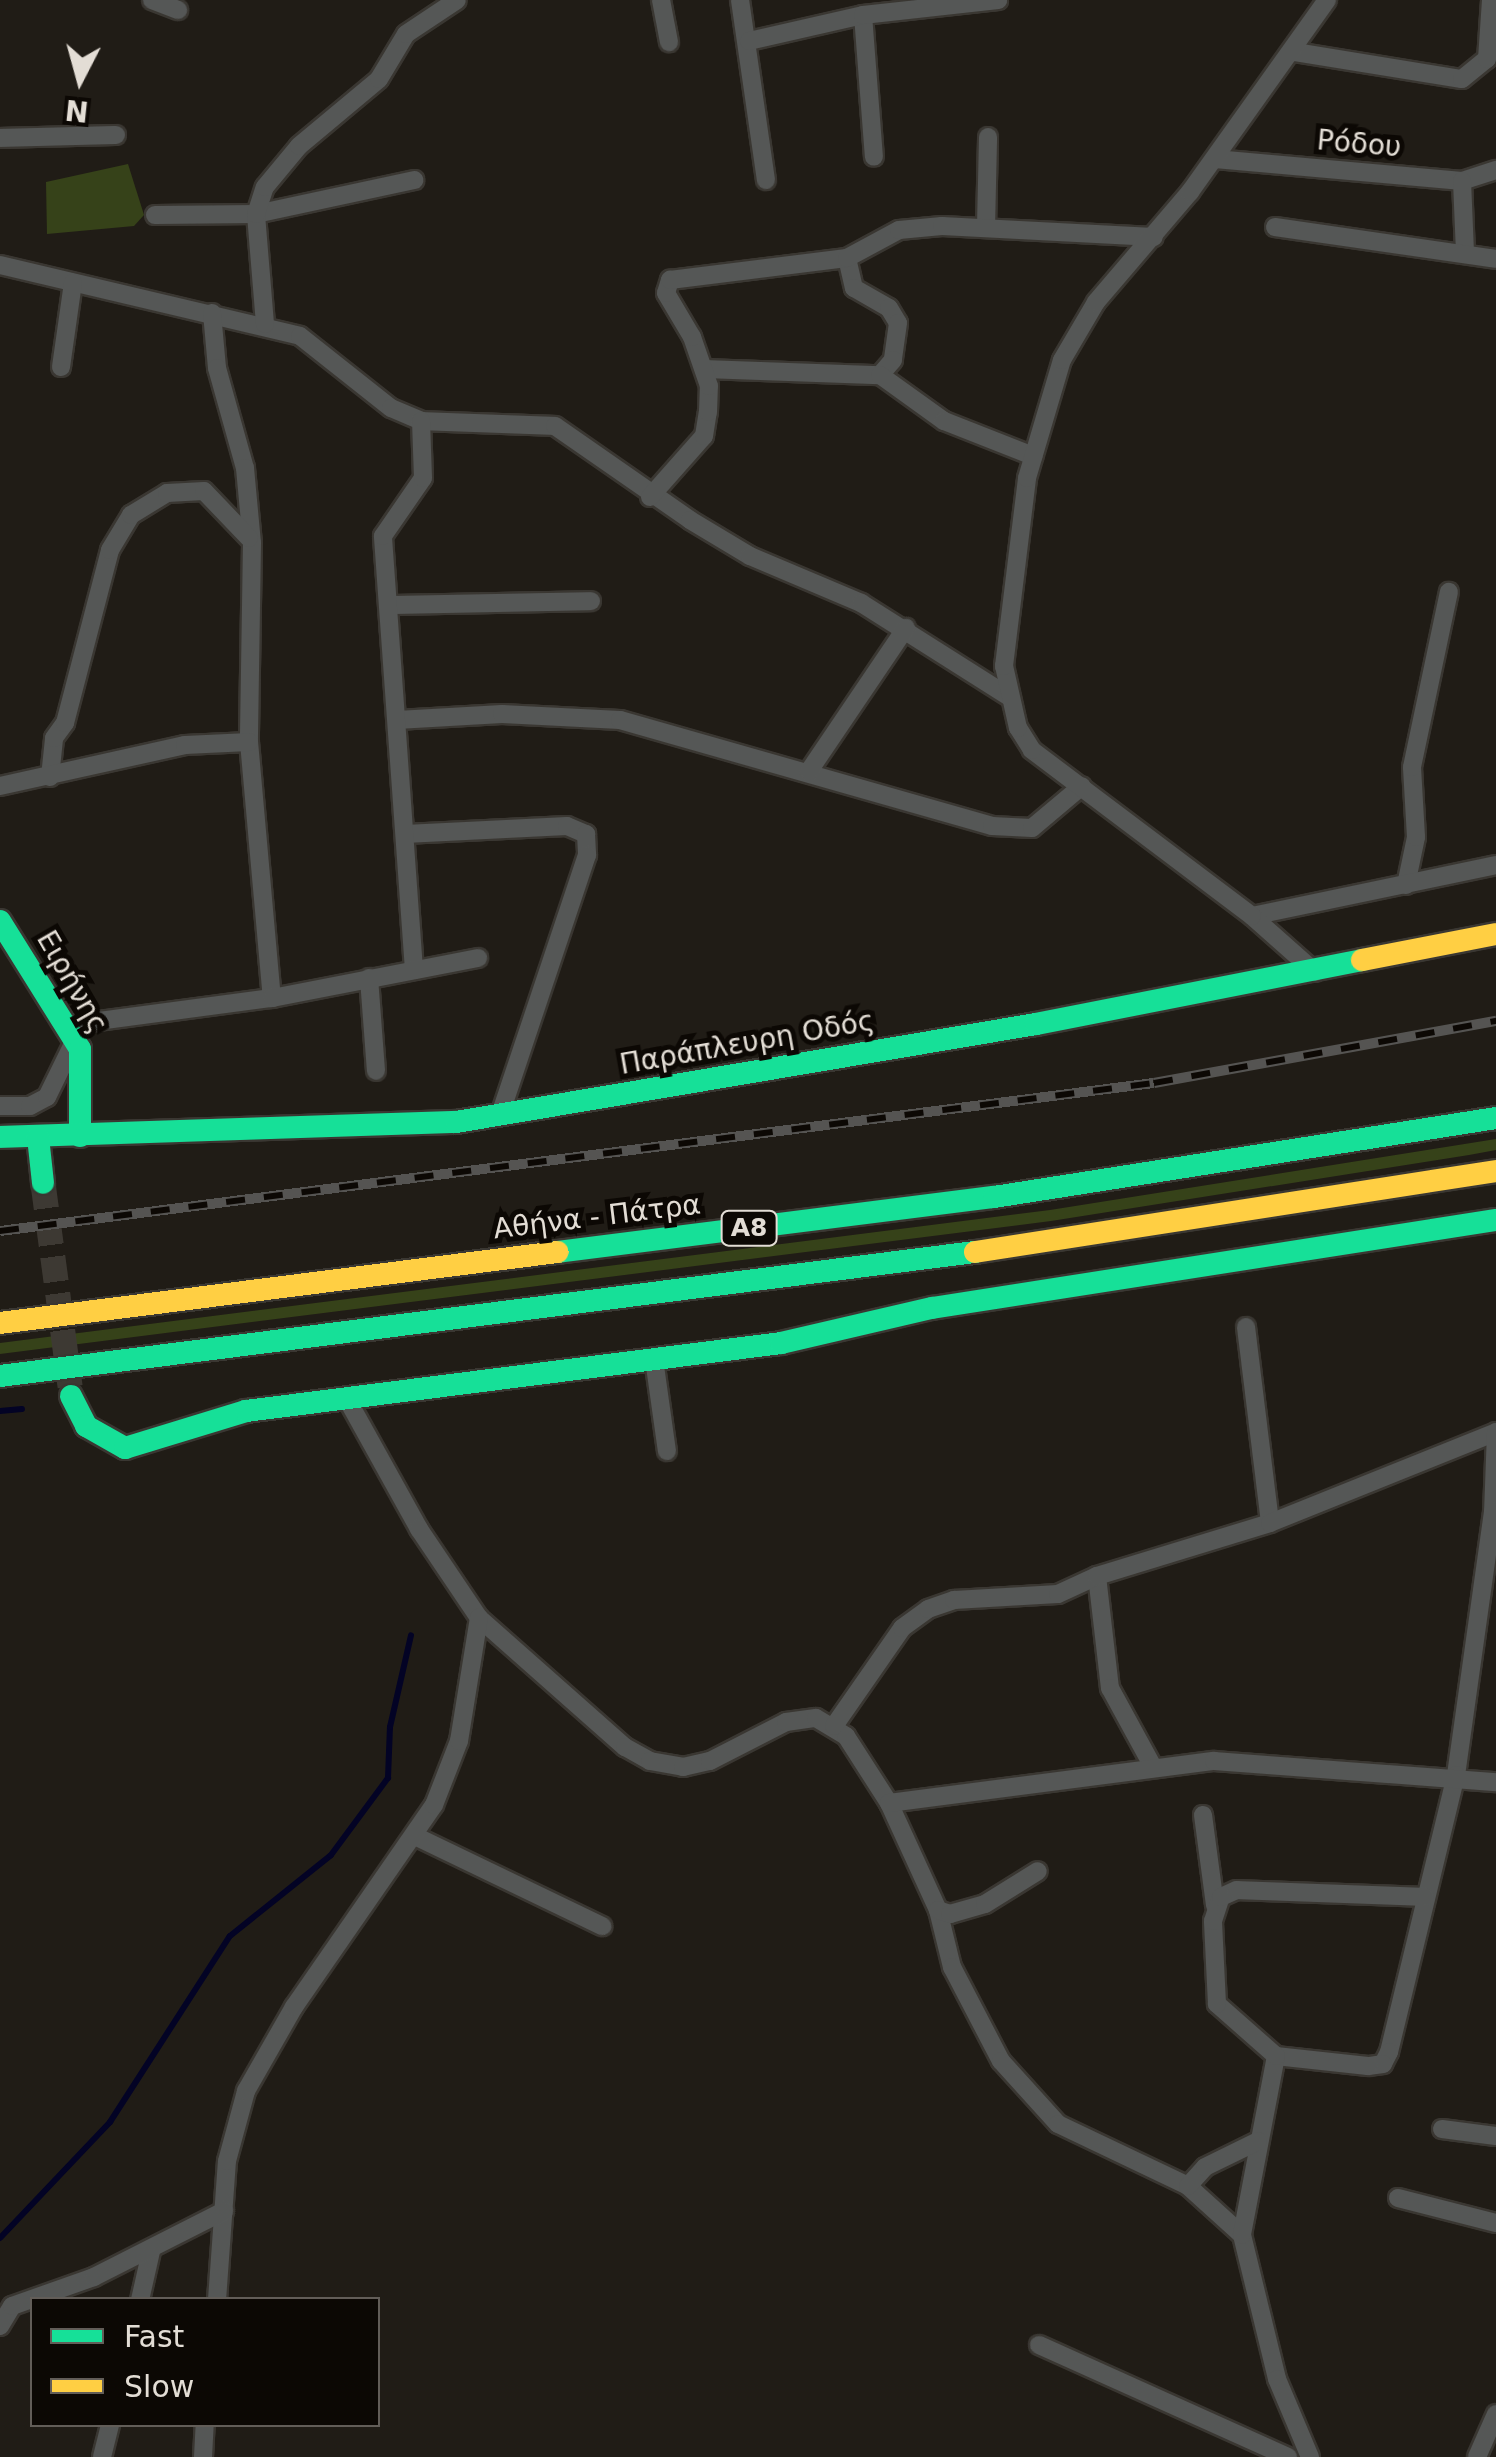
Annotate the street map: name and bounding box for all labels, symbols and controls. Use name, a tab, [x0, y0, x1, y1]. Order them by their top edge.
north arrow	[30, 30, 130, 130]
text: N	[63, 93, 90, 128]
street label: Ρόδου	[1315, 124, 1403, 164]
street label: Ειρήνης	[29, 925, 115, 1039]
street label: Παράπλευρη Οδός	[617, 1004, 877, 1082]
street label: Αθήνα - Πάτρα	[491, 1188, 703, 1246]
road number: Α8	[719, 1208, 779, 1248]
legend	[30, 2297, 380, 2427]
text: Fast	[124, 2319, 184, 2354]
text: Slow	[124, 2369, 194, 2404]

